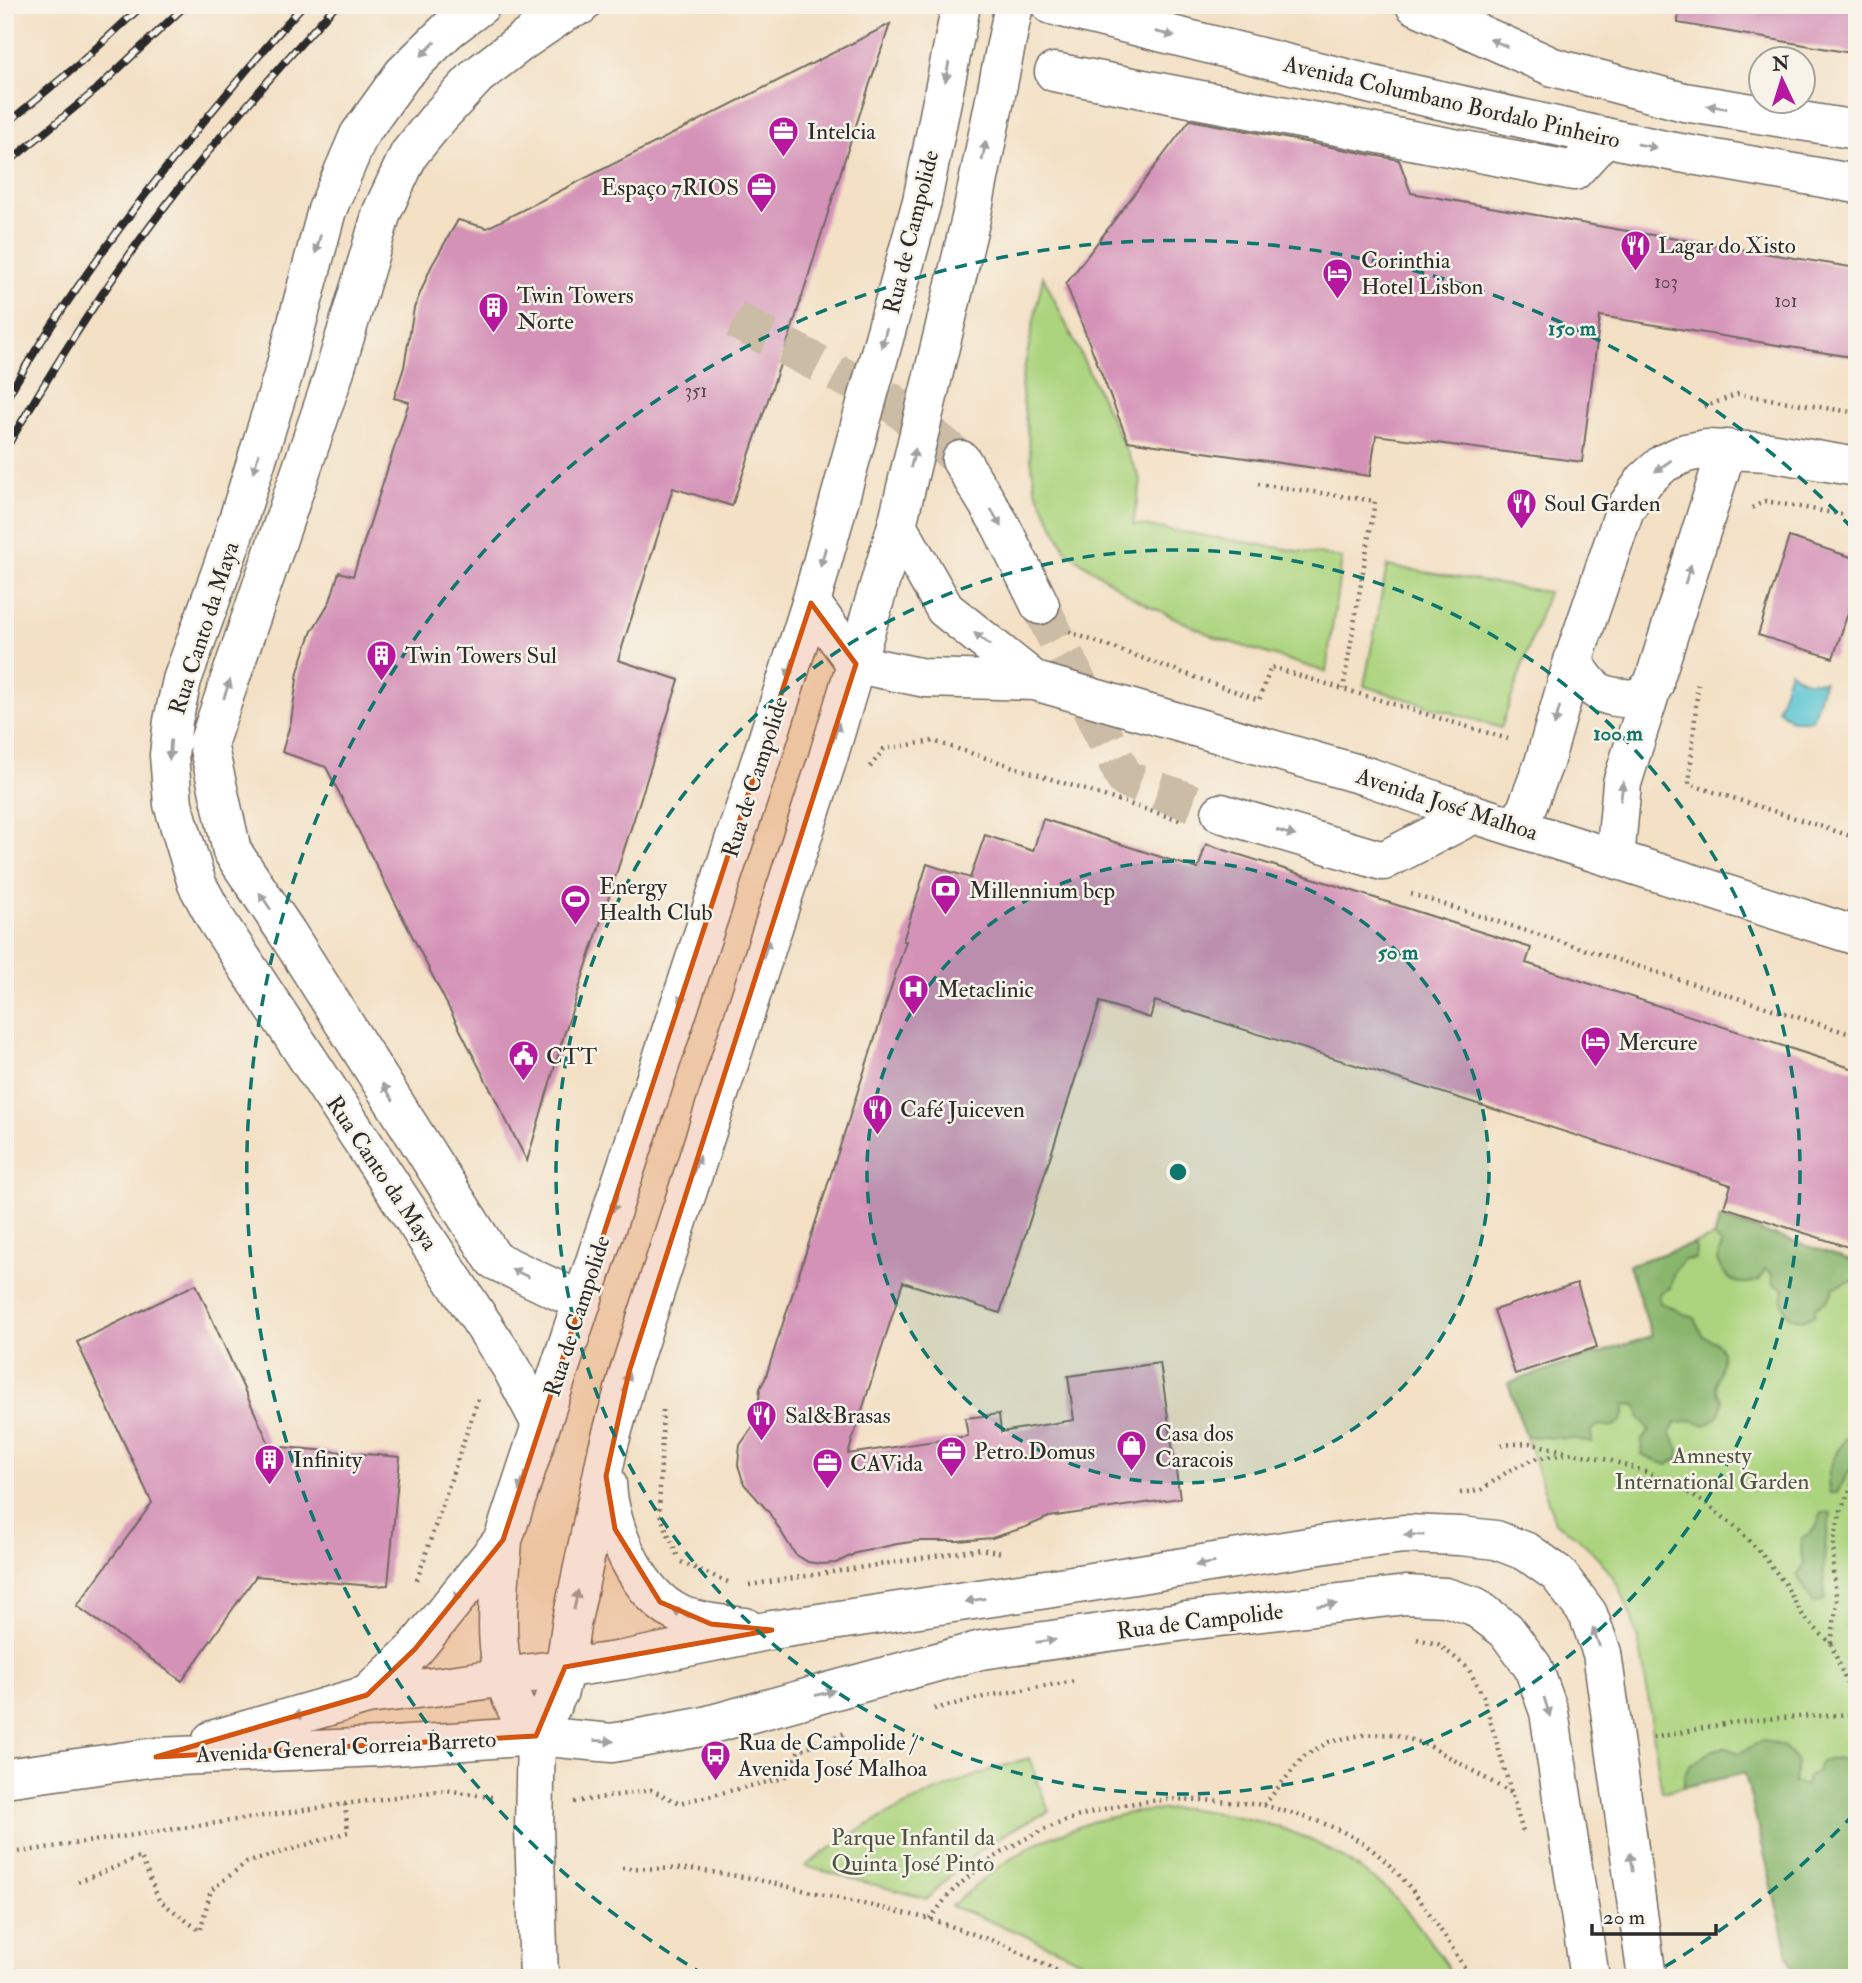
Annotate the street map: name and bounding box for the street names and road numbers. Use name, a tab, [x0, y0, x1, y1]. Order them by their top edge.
street label: Avenida Columbano Bordalo Pinheiro	[1280, 49, 1623, 155]
street label: Rua de Campolide	[877, 147, 946, 317]
street label: Rua Canto da Maya	[162, 537, 246, 718]
street label: Rua de Campolide	[715, 692, 796, 861]
street label: Avenida José Malhoa	[1352, 761, 1542, 847]
street label: Rua Canto da Maya	[320, 1090, 445, 1256]
street label: Rua de Campolide	[537, 1231, 618, 1400]
street label: Rua de Campolide	[1115, 1596, 1285, 1647]
street label: Avenida General Correia Barreto	[194, 1725, 497, 1769]

